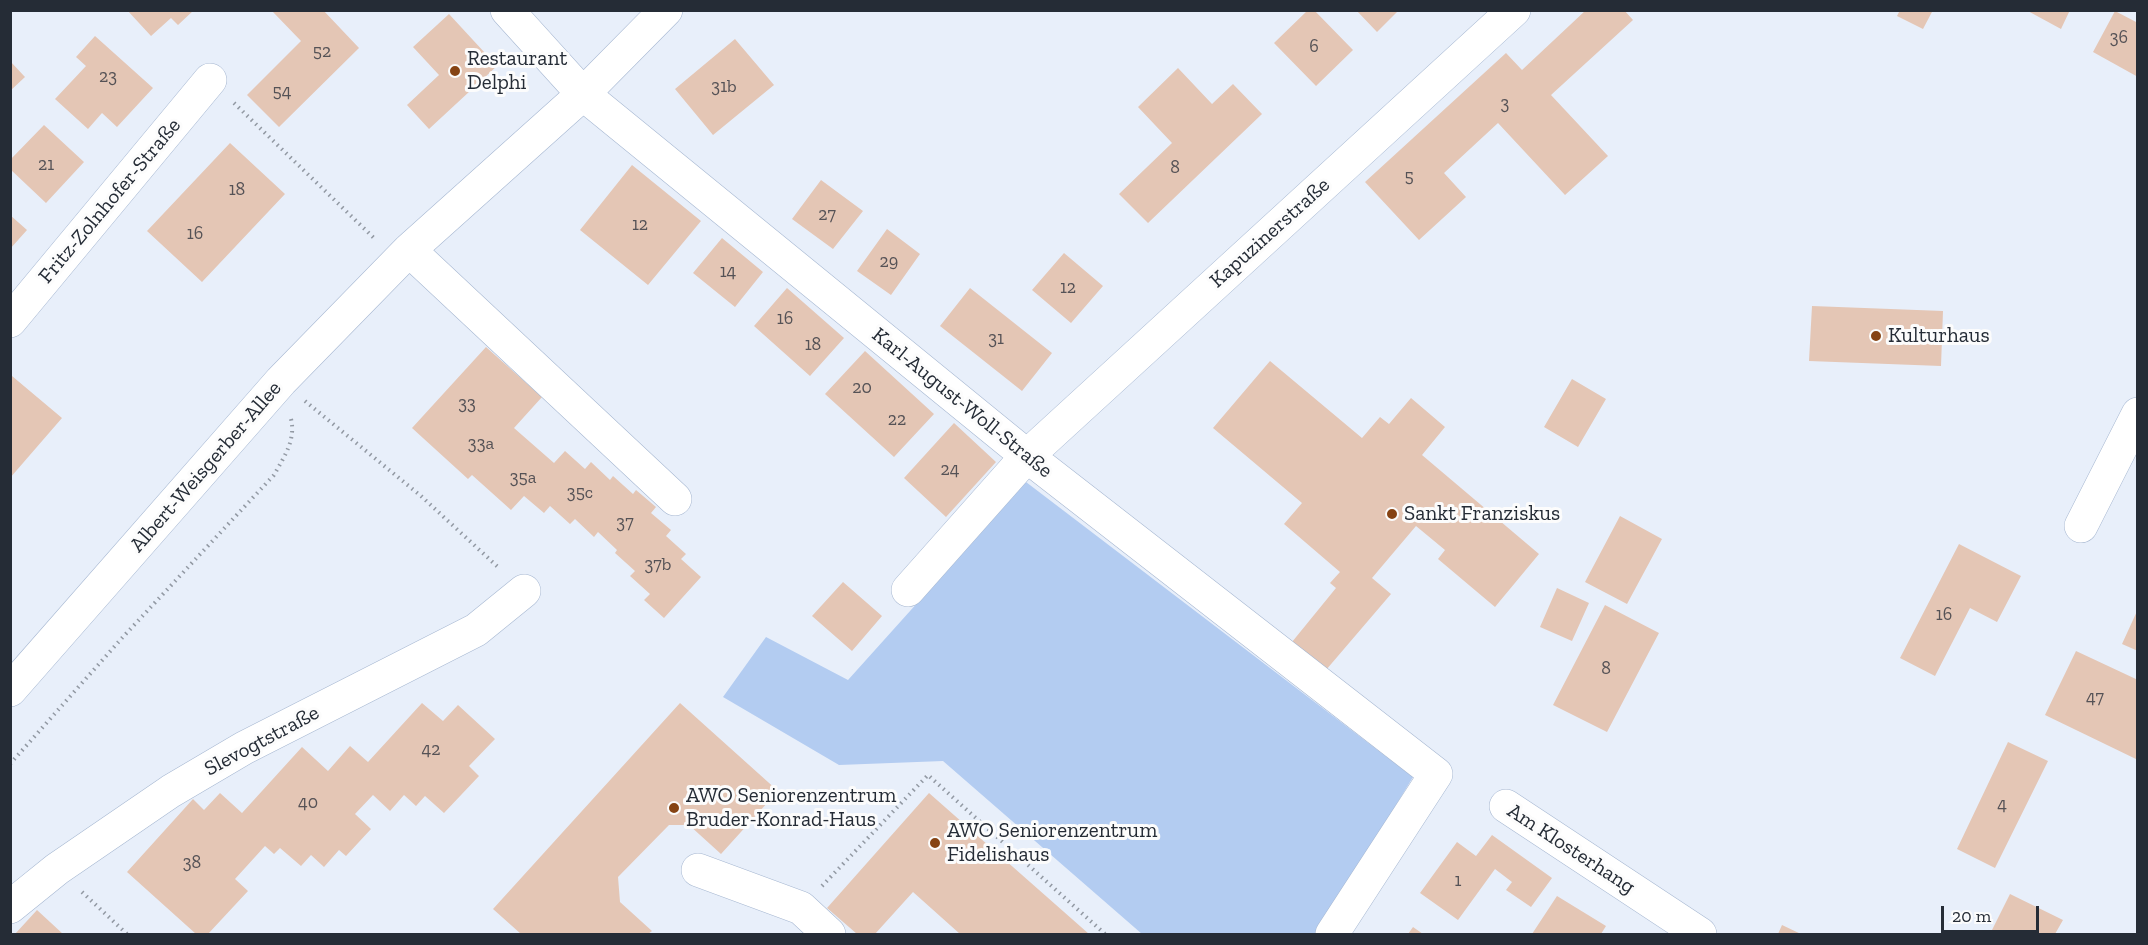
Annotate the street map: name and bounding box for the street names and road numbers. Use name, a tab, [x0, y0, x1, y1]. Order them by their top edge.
street label: Fritz-Zolnhofer-Straße	[34, 113, 186, 289]
street label: Kapuzinerstraße	[1205, 173, 1335, 293]
street label: Karl-August-Woll-Straße	[867, 322, 1057, 484]
street label: Albert-Weisgerber-Allee	[125, 376, 287, 558]
street label: Slevogtstraße	[200, 700, 324, 782]
street label: Am Klosterhang	[1502, 798, 1640, 900]

